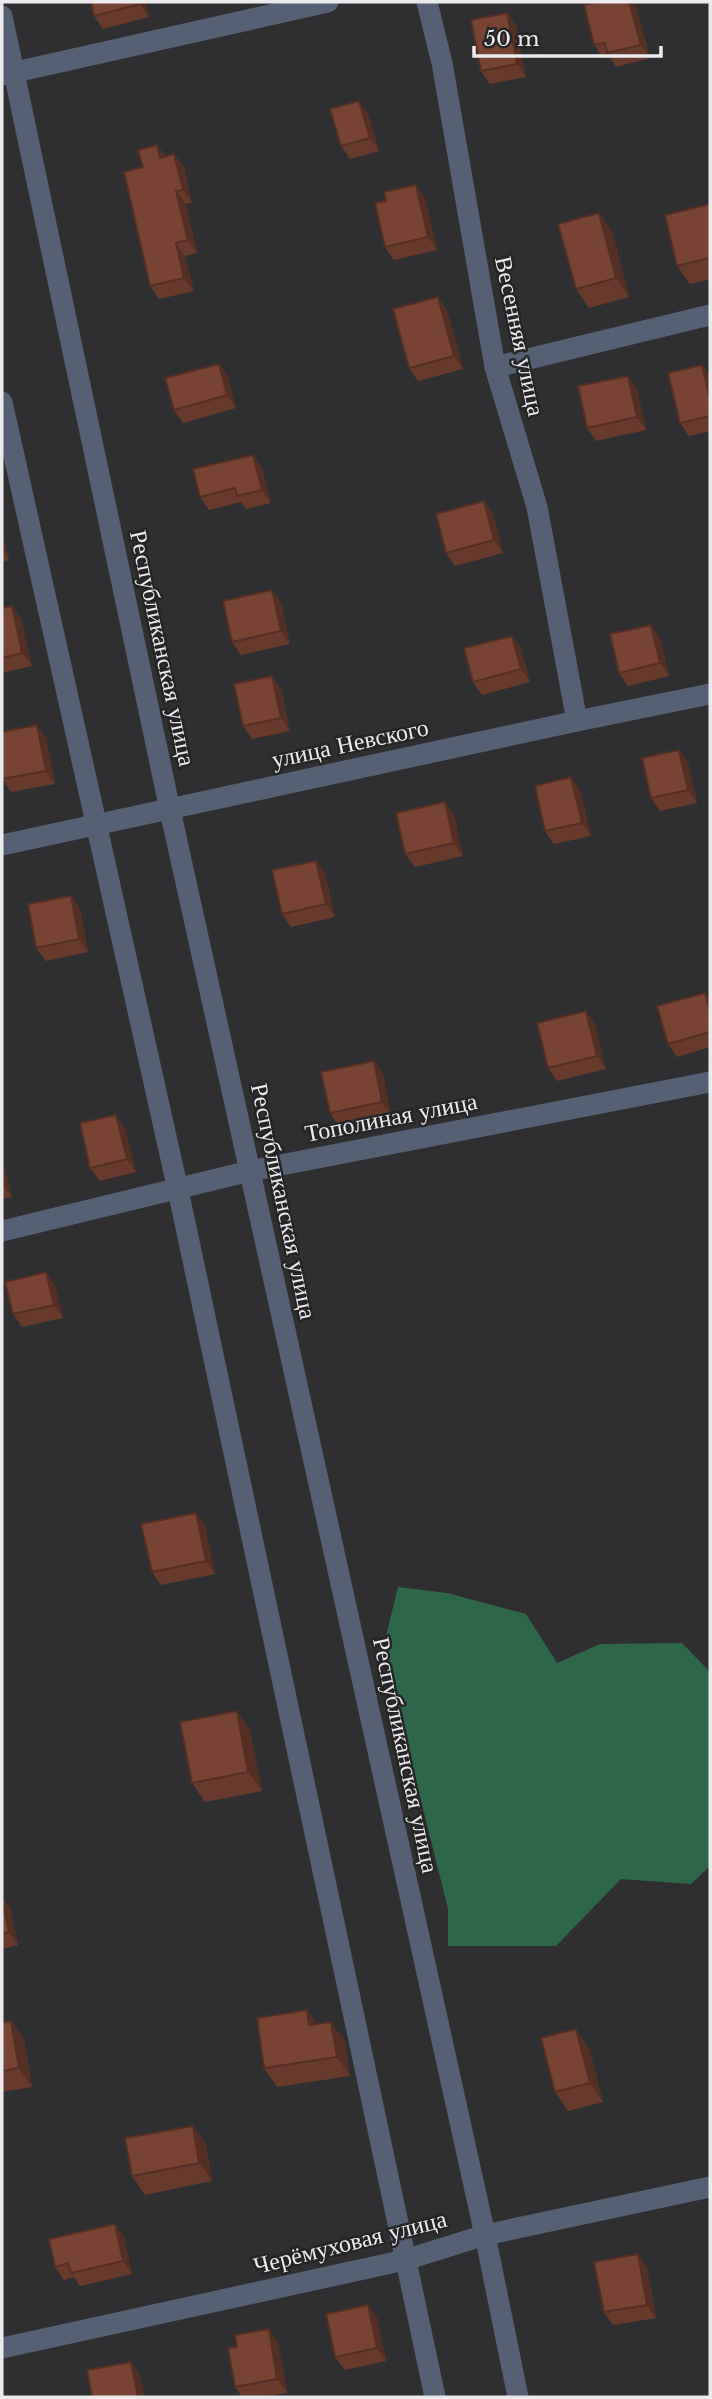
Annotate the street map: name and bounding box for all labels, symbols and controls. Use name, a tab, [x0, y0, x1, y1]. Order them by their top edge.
scale bar	[474, 14, 661, 58]
text: 50 m	[484, 26, 540, 52]
street label: Весенняя улица	[489, 253, 551, 419]
street label: Республиканская улица	[124, 527, 202, 769]
street label: улица Невского	[269, 712, 431, 774]
street label: Республиканская улица	[245, 1080, 323, 1322]
street label: Тополиная улица	[302, 1086, 480, 1148]
street label: Республиканская улица	[367, 1634, 445, 1876]
street label: Черёмуховая улица	[250, 2204, 450, 2280]

